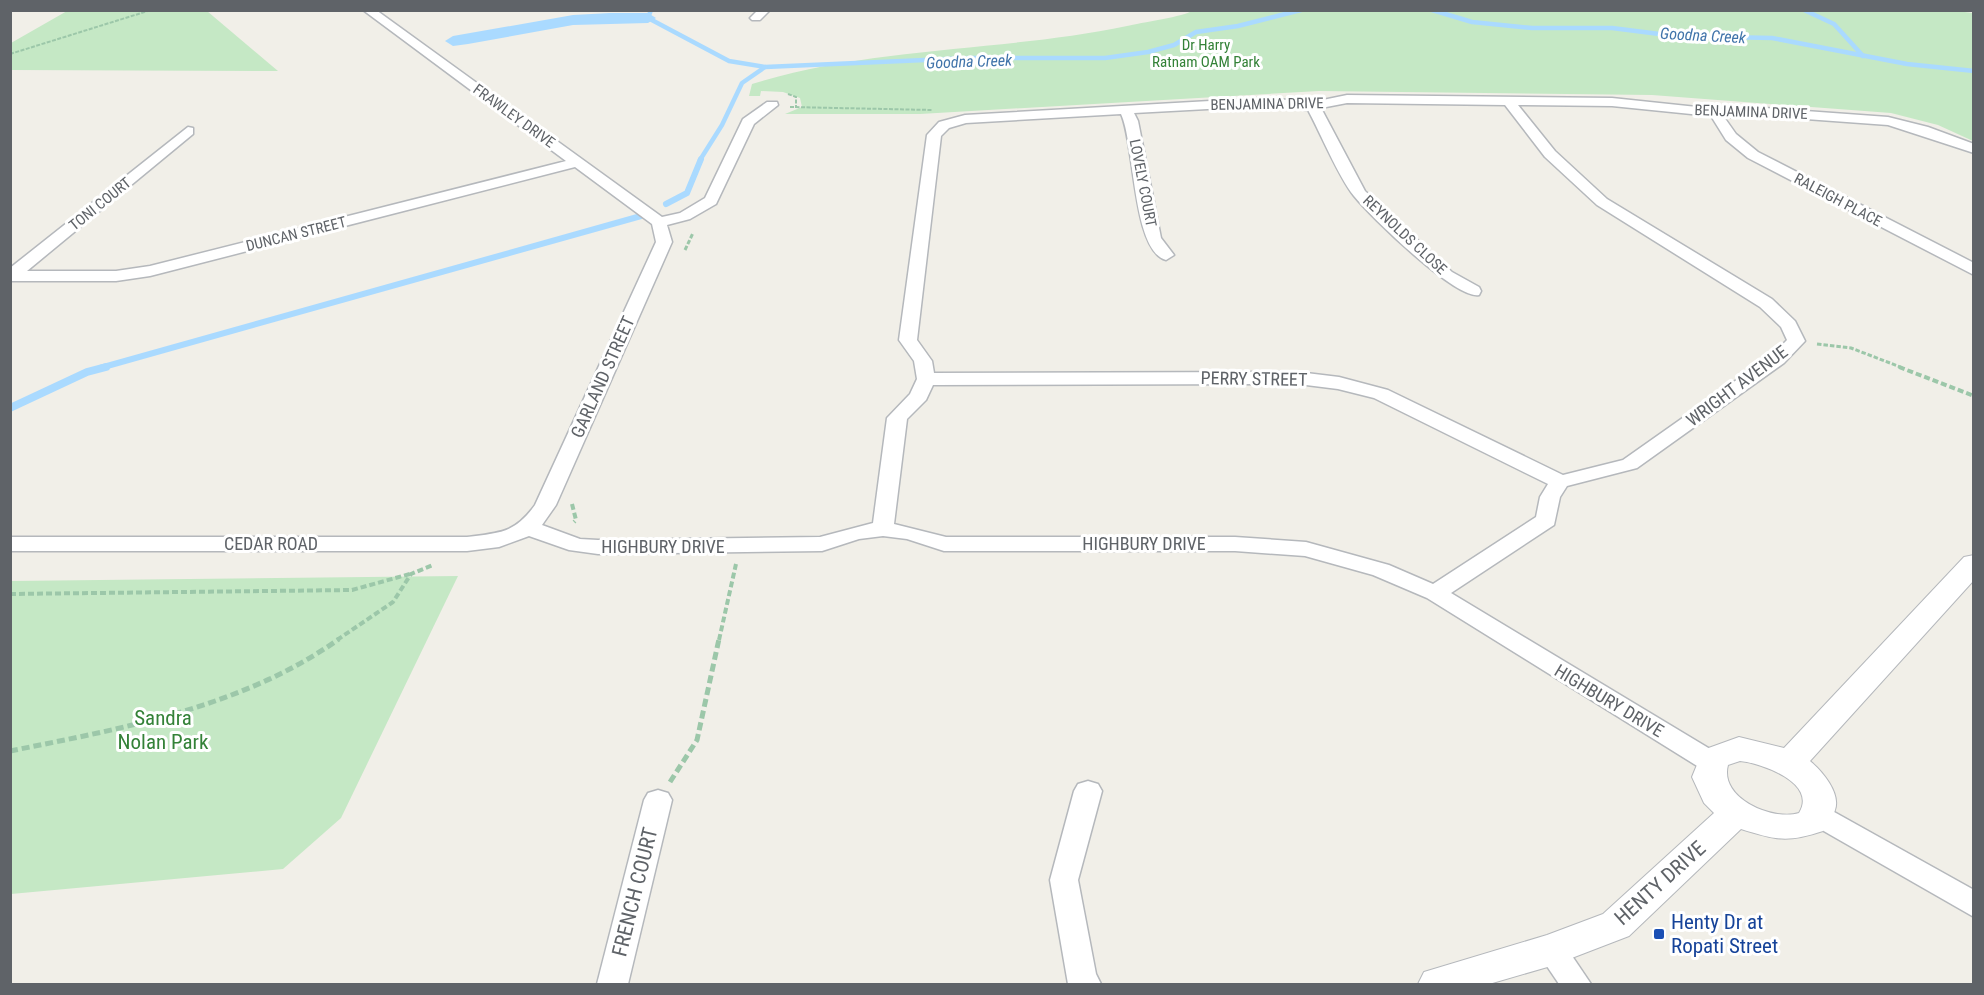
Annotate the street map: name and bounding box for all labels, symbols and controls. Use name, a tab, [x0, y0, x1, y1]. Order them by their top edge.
water label: Goodna Creek	[1660, 24, 1747, 47]
park label: Dr Harry Ratnam OAM Park	[1152, 36, 1260, 71]
water label: Goodna Creek	[926, 50, 1013, 72]
street label: FRAWLEY DRIVE	[470, 80, 558, 152]
street label: BENJAMINA DRIVE	[1210, 94, 1324, 114]
street label: BENJAMINA DRIVE	[1694, 101, 1808, 123]
street label: LOVELY COURT	[1126, 138, 1160, 229]
street label: RALEIGH PLACE	[1791, 169, 1885, 231]
street label: TONI COURT	[65, 174, 135, 234]
street label: REYNOLDS CLOSE	[1359, 192, 1451, 278]
street label: DUNCAN STREET	[244, 213, 348, 255]
street label: GARLAND STREET	[566, 313, 639, 441]
street label: WRIGHT AVENUE	[1682, 341, 1791, 430]
street label: PERRY STREET	[1200, 367, 1308, 390]
street label: CEDAR ROAD	[224, 533, 318, 554]
street label: HIGHBURY DRIVE	[1082, 533, 1206, 554]
street label: HIGHBURY DRIVE	[601, 536, 725, 557]
street label: HIGHBURY DRIVE	[1551, 660, 1668, 741]
park label: Sandra Nolan Park	[118, 706, 209, 754]
street label: FRENCH COURT	[607, 825, 663, 959]
street label: HENTY DRIVE	[1610, 836, 1710, 930]
place label: Henty Dr at Ropati Street	[1671, 910, 1778, 958]
marker: Henty Dr at Ropati Street	[1652, 927, 1666, 941]

